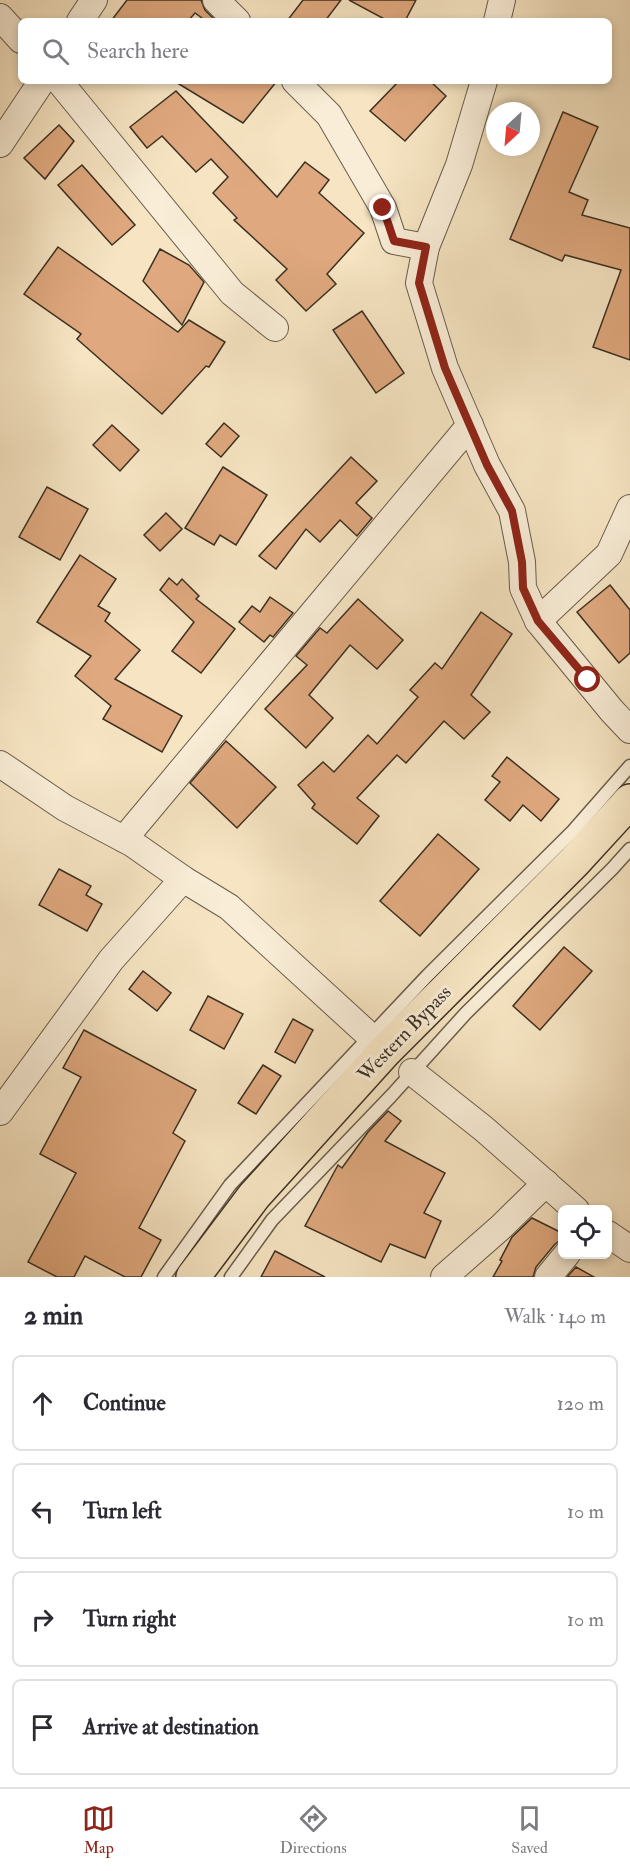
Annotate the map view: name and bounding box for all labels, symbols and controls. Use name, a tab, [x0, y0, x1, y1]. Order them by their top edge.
search box	[18, 18, 612, 84]
icon: search	[39, 35, 72, 68]
text: Search here	[87, 37, 189, 65]
north arrow	[486, 102, 540, 156]
route end	[369, 194, 395, 220]
route start	[574, 666, 600, 692]
street label: Western Bypass	[351, 980, 457, 1088]
map controls	[558, 1205, 612, 1259]
button: locate	[558, 1205, 612, 1259]
text: 2 min	[24, 1300, 83, 1332]
text: Walk · 140 m	[504, 1304, 606, 1329]
icon: ahead	[26, 1387, 59, 1420]
text: Continue	[83, 1389, 166, 1417]
text: 120 m	[557, 1391, 604, 1416]
icon: left	[26, 1495, 59, 1528]
text: Turn left	[83, 1497, 162, 1525]
text: 10 m	[567, 1499, 604, 1524]
icon: right	[26, 1603, 59, 1636]
text: Turn right	[83, 1605, 176, 1633]
text: 10 m	[567, 1607, 604, 1632]
icon: arrive	[26, 1711, 59, 1744]
text: Arrive at destination	[83, 1713, 259, 1741]
tab: Map	[82, 1802, 115, 1858]
tab: Directions	[280, 1802, 347, 1858]
tab: Saved	[511, 1802, 548, 1858]

